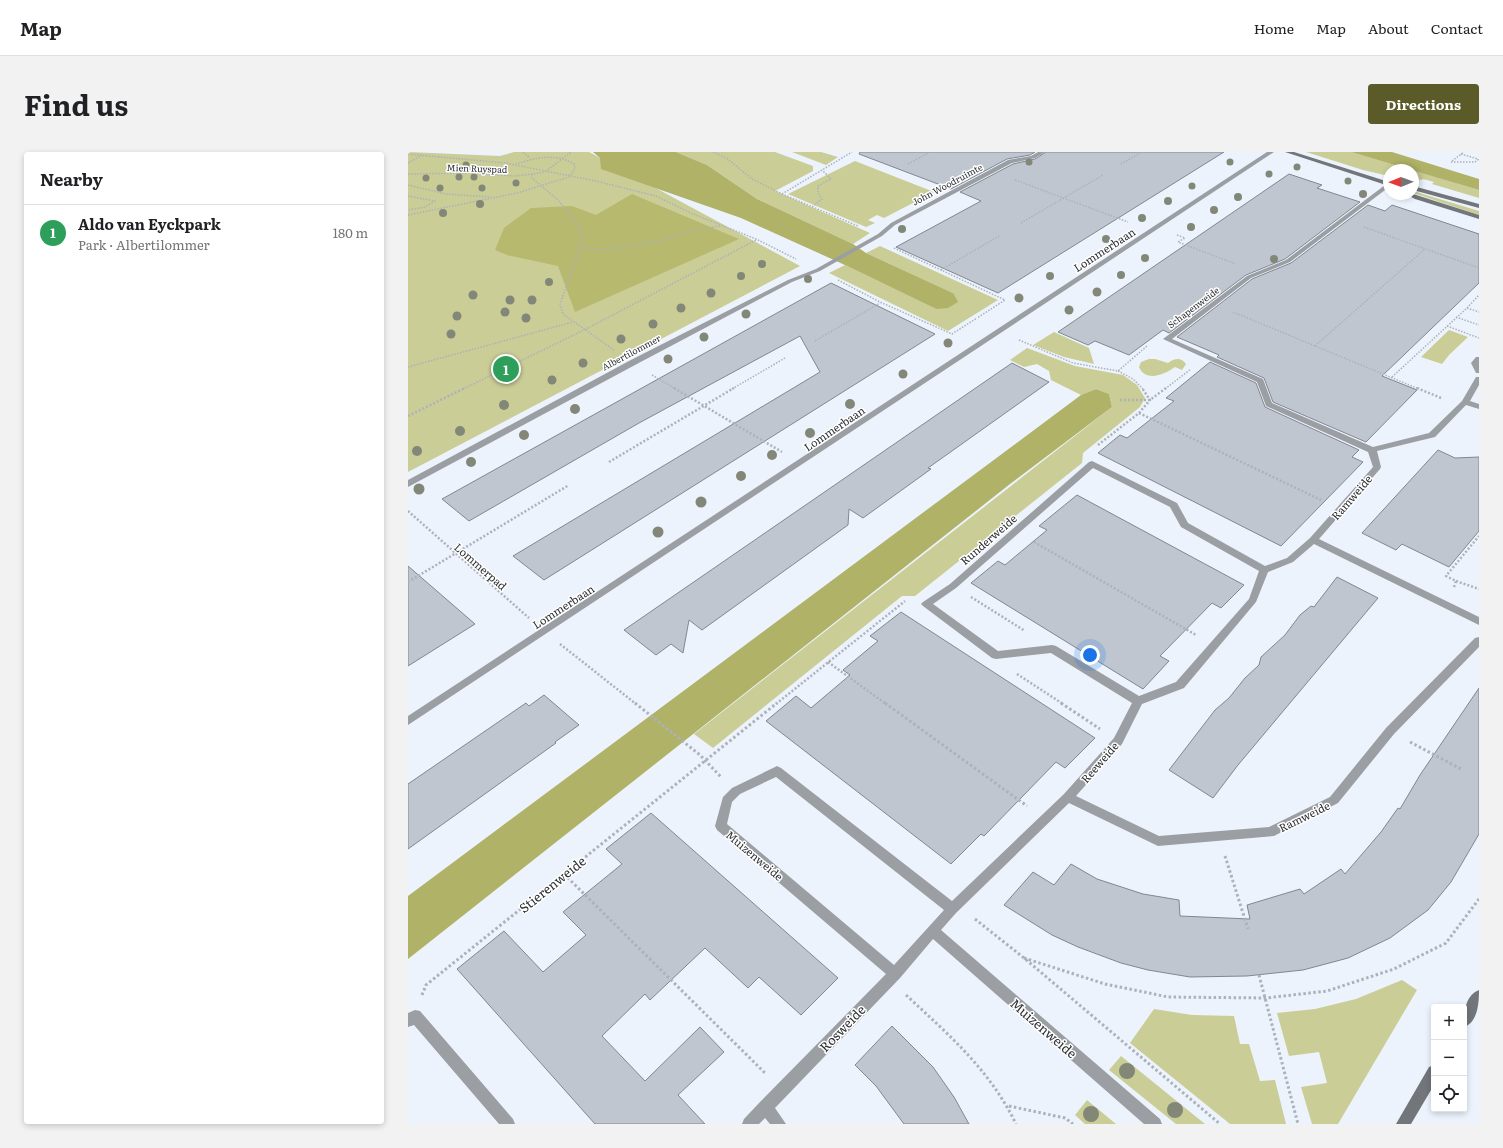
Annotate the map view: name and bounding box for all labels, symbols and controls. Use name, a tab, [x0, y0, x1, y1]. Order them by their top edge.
text: Map	[20, 14, 62, 42]
text: Home	[1254, 18, 1294, 38]
text: Map	[1316, 18, 1346, 38]
text: About	[1368, 18, 1409, 38]
text: Contact	[1431, 18, 1483, 38]
text: Find us	[24, 83, 128, 125]
button: Directions	[1368, 84, 1479, 124]
street label: John Woodruimte	[909, 159, 985, 209]
street label: Mien Ruyspad	[446, 160, 508, 176]
north arrow	[1383, 164, 1419, 200]
text: Nearby	[40, 166, 103, 191]
text: Aldo van Eyckpark	[78, 212, 221, 235]
text: 1	[50, 223, 56, 242]
text: 180 m	[333, 223, 368, 242]
street label: Lommerbaan	[1070, 223, 1138, 275]
text: Park · Albertilommer	[78, 235, 210, 254]
street label: Schapenweide	[1164, 283, 1222, 331]
street label: Albertilommer	[599, 330, 664, 373]
pin: 1	[493, 354, 519, 384]
street label: Lommerbaan	[800, 402, 868, 454]
street label: Ramweide	[1327, 471, 1375, 523]
street label: Runderweide	[956, 510, 1020, 568]
street label: Lommerpad	[451, 539, 511, 593]
street label: Lommerbaan	[529, 580, 597, 632]
your location	[1080, 645, 1100, 665]
street label: Reeweide	[1077, 738, 1122, 786]
street label: Ramweide	[1276, 797, 1332, 835]
street label: Muizenweide	[723, 826, 787, 884]
street label: Stierenweide	[514, 851, 590, 917]
street label: Muizenweide	[1007, 994, 1082, 1062]
street label: Rosweide	[815, 1000, 869, 1056]
map controls	[1431, 1004, 1467, 1112]
button: +	[1431, 1004, 1467, 1040]
button: −	[1431, 1040, 1467, 1076]
button: locate	[1431, 1076, 1467, 1112]

